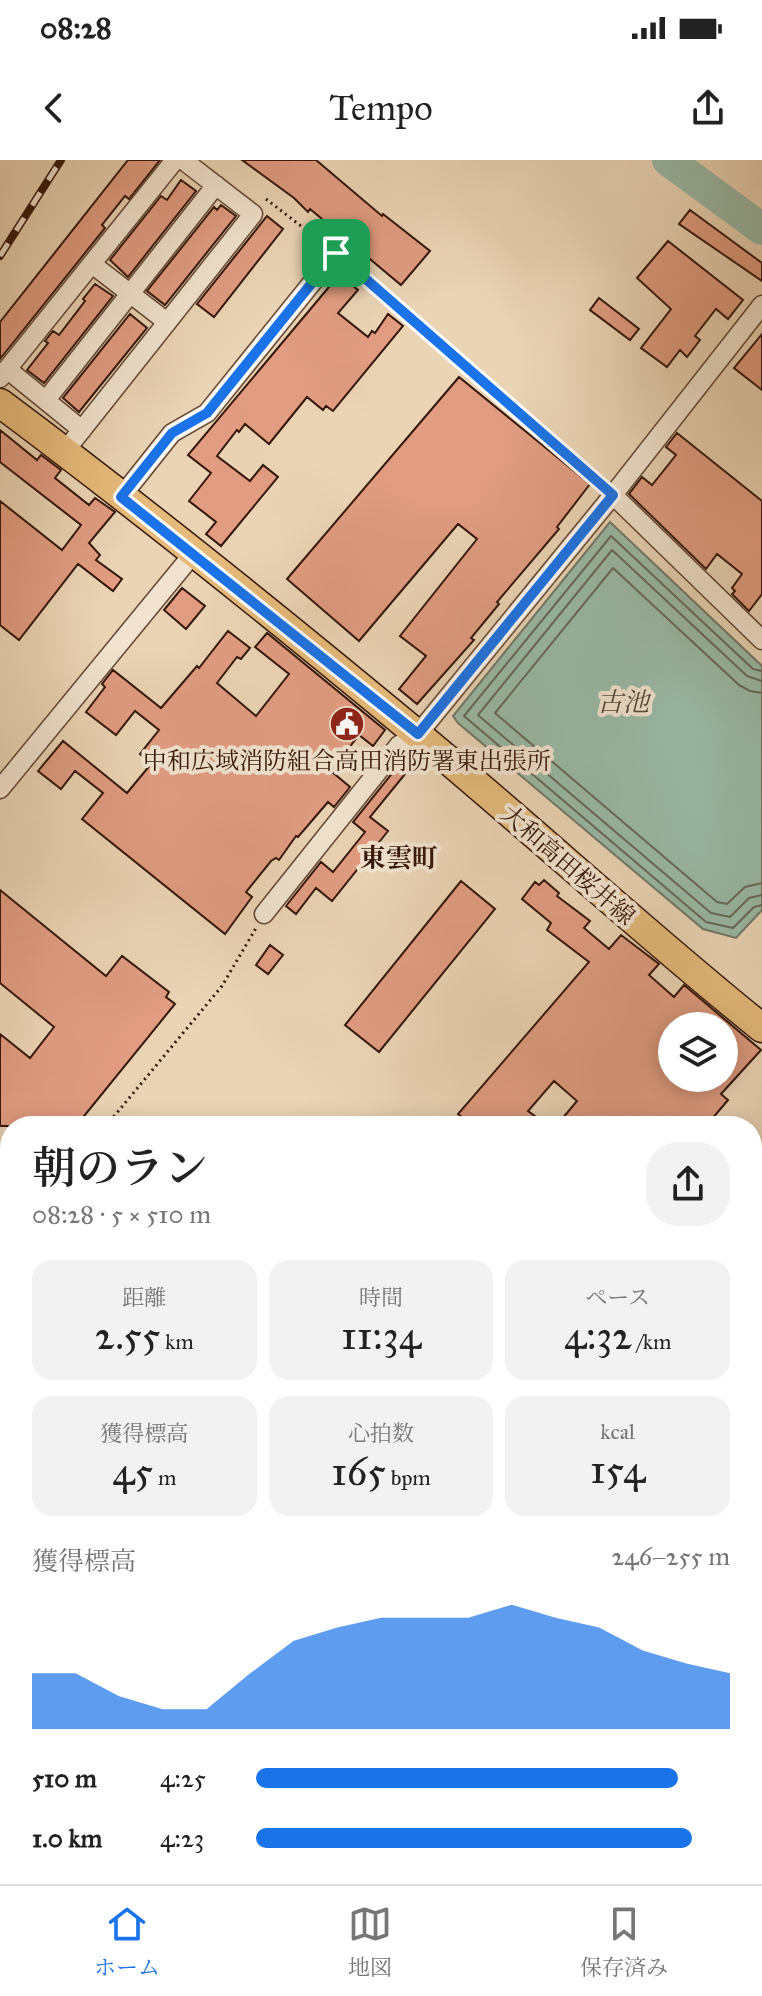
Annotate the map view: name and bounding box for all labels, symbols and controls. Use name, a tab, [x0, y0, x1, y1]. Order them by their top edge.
text: 08:28	[40, 10, 112, 46]
icon: back	[32, 86, 76, 130]
text: Tempo	[329, 86, 433, 130]
icon: share	[686, 86, 730, 130]
pin	[302, 219, 370, 287]
icon: arrive	[314, 231, 358, 275]
water label: 古池	[597, 686, 652, 718]
public building icon: 中和広域消防組合高田消防署東出張所	[328, 705, 366, 743]
place label: 中和広域消防組合高田消防署東出張所	[143, 746, 551, 776]
street label: 大和高田桜井線	[495, 799, 641, 931]
district label: 東雲町	[360, 842, 438, 874]
map controls	[658, 1012, 738, 1092]
button: layers	[658, 1012, 738, 1092]
text: 朝のラン	[32, 1141, 208, 1195]
button: share	[646, 1142, 730, 1226]
text: 08:28 · 5 × 510 m	[32, 1198, 211, 1230]
text: 距離	[122, 1284, 166, 1311]
text: 時間	[359, 1284, 403, 1311]
text: ペース	[585, 1284, 650, 1311]
text: 2.55	[95, 1311, 160, 1360]
text: 11:34	[341, 1311, 421, 1360]
text: 4:32	[564, 1311, 632, 1360]
text: km	[160, 1328, 194, 1355]
text: /km	[632, 1328, 671, 1355]
text: kcal	[600, 1418, 635, 1445]
text: 獲得標高	[100, 1420, 188, 1447]
text: 心拍数	[348, 1420, 414, 1447]
text: 154	[590, 1445, 645, 1494]
text: 45	[112, 1447, 153, 1496]
text: 165	[331, 1447, 386, 1496]
text: m	[153, 1464, 176, 1491]
text: bpm	[386, 1464, 431, 1491]
text: 246–255 m	[612, 1540, 730, 1572]
text: 獲得標高	[32, 1545, 136, 1577]
text: 510 m	[32, 1762, 97, 1794]
text: 4:25	[160, 1762, 206, 1794]
text: 1.0 km	[32, 1822, 102, 1854]
text: 4:23	[160, 1822, 204, 1854]
tab: ホーム	[94, 1902, 160, 1981]
tab: 地図	[348, 1902, 392, 1981]
tab: 保存済み	[580, 1902, 668, 1981]

